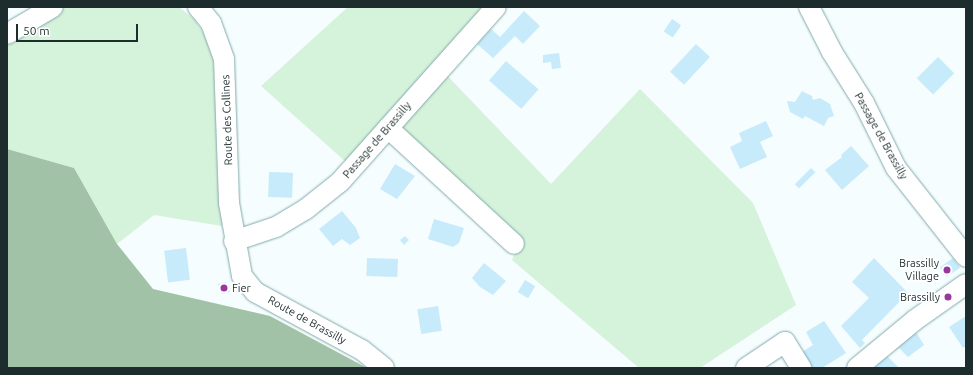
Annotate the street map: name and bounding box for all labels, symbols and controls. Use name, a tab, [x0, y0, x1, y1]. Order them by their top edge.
scale bar	[18, 16, 140, 42]
text: 50 m	[23, 24, 50, 37]
street label: Route des Collines	[219, 74, 235, 166]
street label: Passage de Brassilly	[852, 90, 910, 182]
street label: Passage de Brassilly	[340, 99, 414, 181]
place label: Brassilly Village	[899, 257, 939, 283]
marker: Brassilly Village	[942, 265, 952, 275]
place label: Fier	[232, 281, 251, 295]
marker: Fier	[219, 283, 229, 293]
place label: Brassilly	[900, 290, 940, 304]
marker: Brassilly	[943, 292, 953, 302]
street label: Route de Brassilly	[266, 293, 348, 347]

